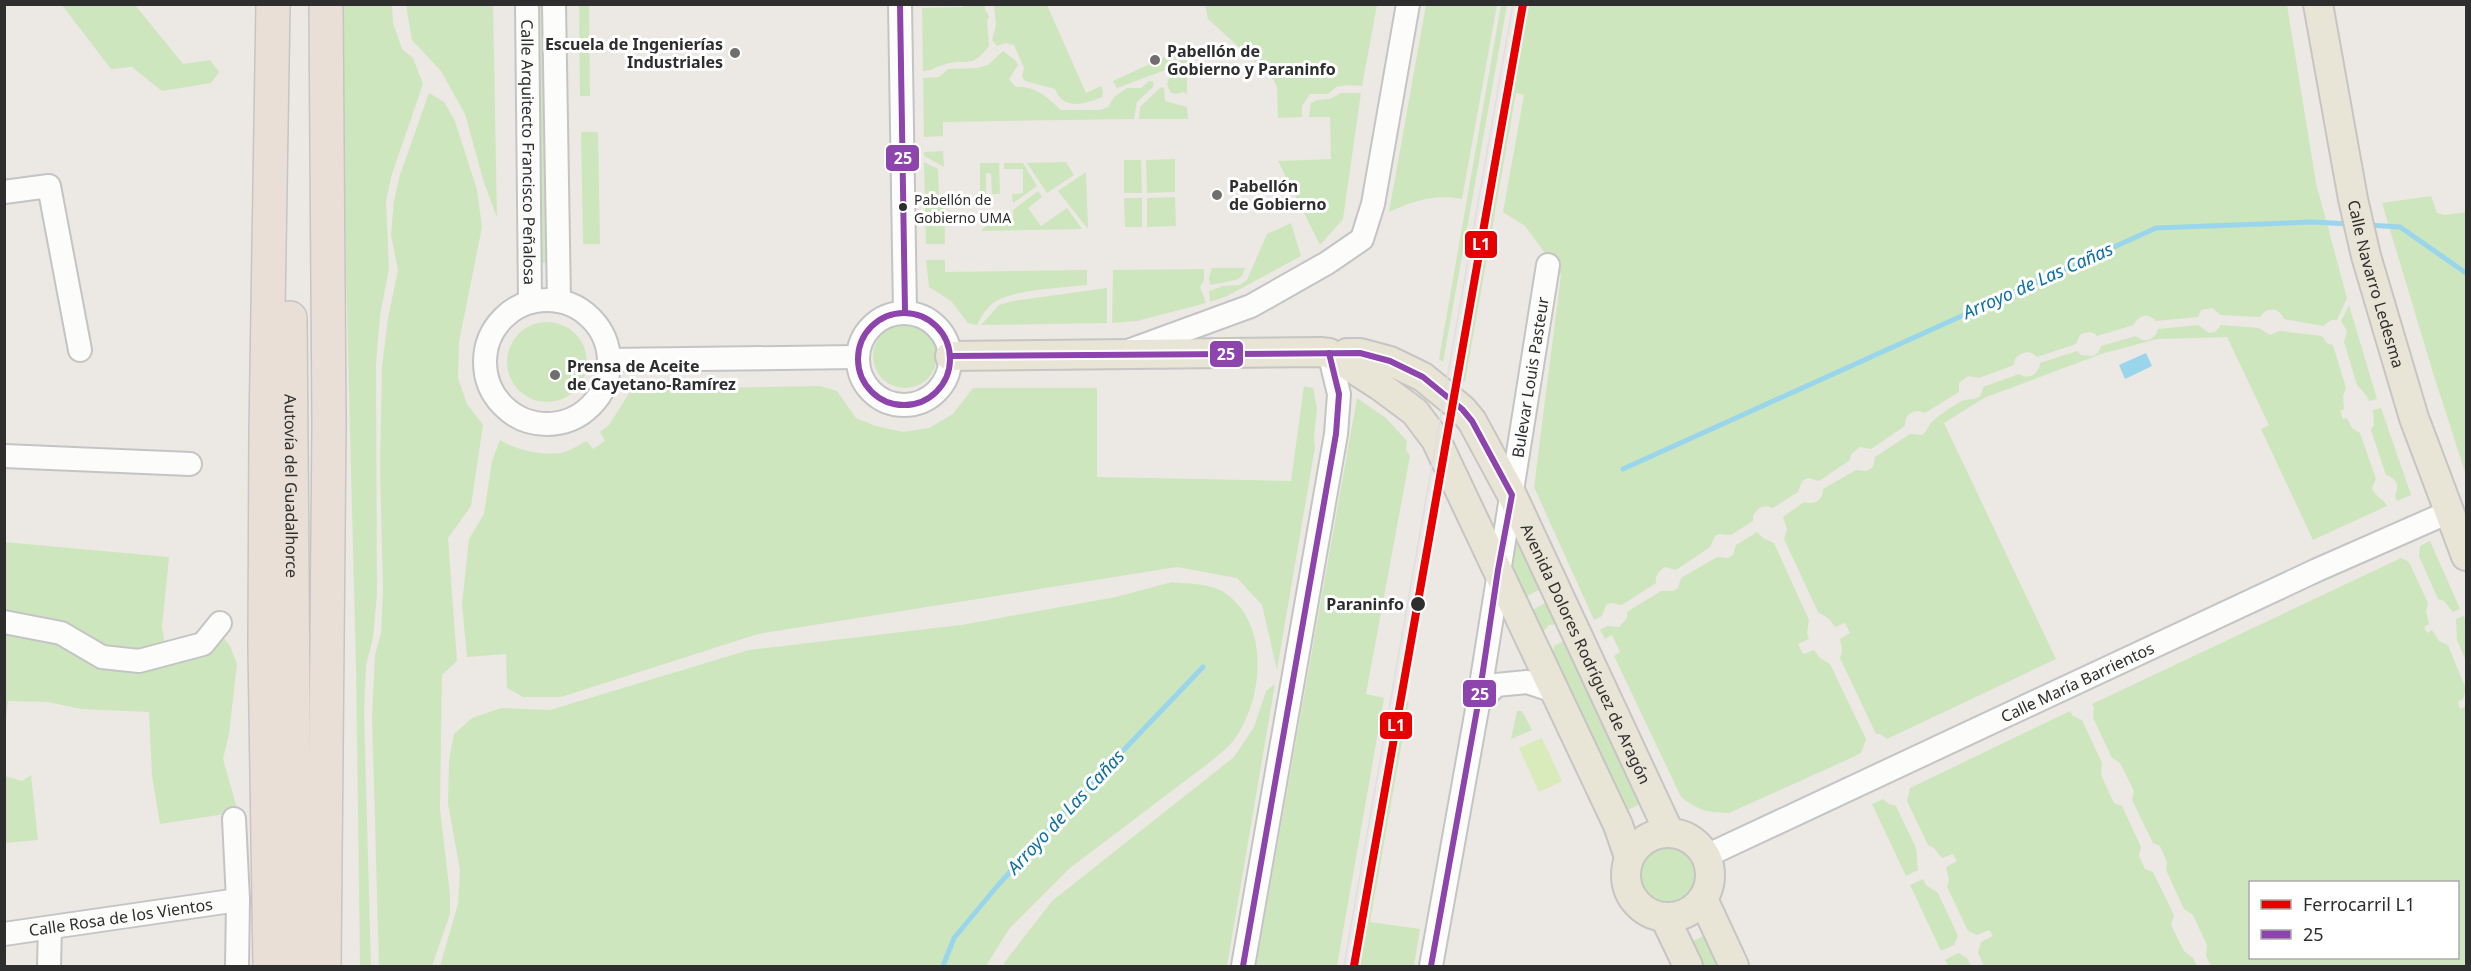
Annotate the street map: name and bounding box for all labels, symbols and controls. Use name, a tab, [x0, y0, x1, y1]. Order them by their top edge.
street label: Calle Arquitecto Francisco Peñalosa	[516, 19, 541, 285]
place label: Escuela de Ingenierías Industriales	[545, 33, 723, 73]
place label: Pabellón de Gobierno y Paraninfo	[1167, 40, 1336, 80]
marker: Escuela de Ingenierías Industriales	[728, 46, 742, 60]
marker: Pabellón de Gobierno y Paraninfo	[1148, 53, 1162, 67]
line badge: 25	[885, 144, 920, 172]
text: 25	[894, 147, 912, 169]
place label: Pabellón de Gobierno	[1229, 175, 1326, 215]
marker: Pabellón de Gobierno	[1210, 188, 1224, 202]
place label: Pabellón de Gobierno UMA	[914, 190, 1011, 227]
street label: Calle Navarro Ledesma	[2343, 198, 2410, 371]
marker: Pabellón de Gobierno UMA	[897, 201, 909, 213]
line badge: L1	[1464, 230, 1498, 259]
text: L1	[1472, 233, 1490, 255]
water label: Arroyo de Las Cañas	[1957, 236, 2117, 325]
street label: Bulevar Louis Pasteur	[1506, 295, 1554, 459]
line badge: 25	[1209, 340, 1244, 368]
text: 25	[1217, 343, 1235, 365]
place label: Prensa de Aceite de Cayetano-Ramírez	[567, 355, 736, 395]
marker: Prensa de Aceite de Cayetano-Ramírez	[548, 368, 562, 382]
street label: Autovía del Guadalhorce	[280, 394, 303, 578]
street label: Avenida Dolores Rodríguez de Aragón	[1516, 520, 1656, 788]
place label: Paraninfo	[1326, 593, 1404, 615]
marker: Paraninfo	[1409, 595, 1427, 613]
street label: Calle María Barrientos	[1997, 637, 2158, 728]
line badge: 25	[1462, 679, 1497, 708]
text: 25	[1471, 683, 1489, 705]
line badge: L1	[1379, 711, 1413, 740]
text: L1	[1387, 714, 1405, 736]
water label: Arroyo de Las Cañas	[1000, 744, 1129, 880]
legend	[2249, 881, 2459, 959]
text: Ferrocarril L1	[2303, 892, 2415, 916]
street label: Calle Rosa de los Vientos	[27, 893, 214, 941]
text: 25	[2303, 922, 2324, 946]

